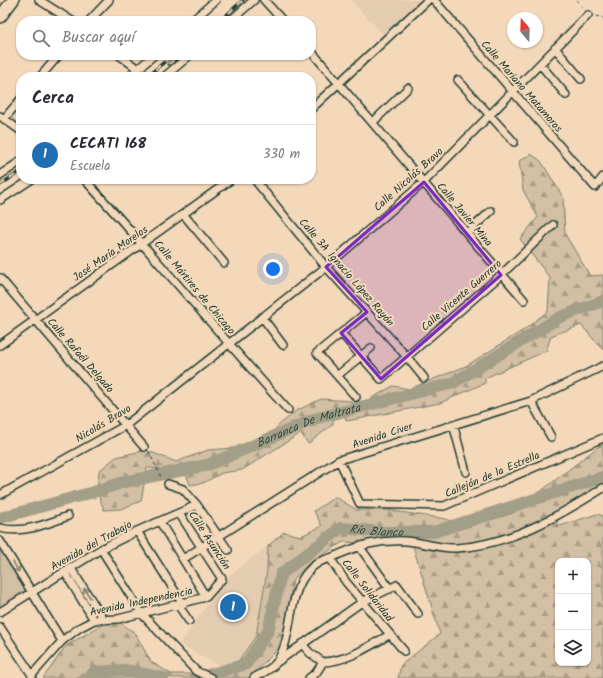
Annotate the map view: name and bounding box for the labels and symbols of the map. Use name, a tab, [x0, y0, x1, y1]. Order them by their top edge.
north arrow	[507, 12, 543, 48]
street label: Calle Mariano Matamoros	[476, 36, 567, 137]
street label: Calle Nicolás Bravo	[370, 143, 448, 216]
street label: Calle Javier Mina	[432, 178, 497, 251]
street label: Calle 3A Ignacio López Rayón	[294, 214, 399, 331]
street label: José María Morelos	[69, 221, 152, 287]
street label: Calle Mártires de Chicago	[149, 236, 239, 339]
street label: Calle Vicente Guerrero	[417, 255, 506, 336]
your location	[263, 259, 283, 279]
street label: Calle Rafaél Delgado	[42, 314, 118, 397]
water label: Barranca De Maltrata	[253, 398, 364, 453]
street label: Nicolás Bravo	[72, 400, 135, 448]
street label: Avenida Civer	[350, 417, 416, 454]
street label: Callejón de la Estrella	[442, 447, 543, 503]
street label: Calle Asunción	[183, 507, 235, 574]
street label: Avenida del Trabajo	[47, 516, 136, 576]
water label: Río Blanco	[348, 520, 404, 542]
street label: Calle Solidaridad	[337, 555, 398, 626]
one-way arrow	[12, 561, 20, 573]
street label: Avenida Independencia	[88, 582, 194, 622]
one-way arrow	[83, 588, 91, 599]
pin: 1	[220, 592, 246, 622]

